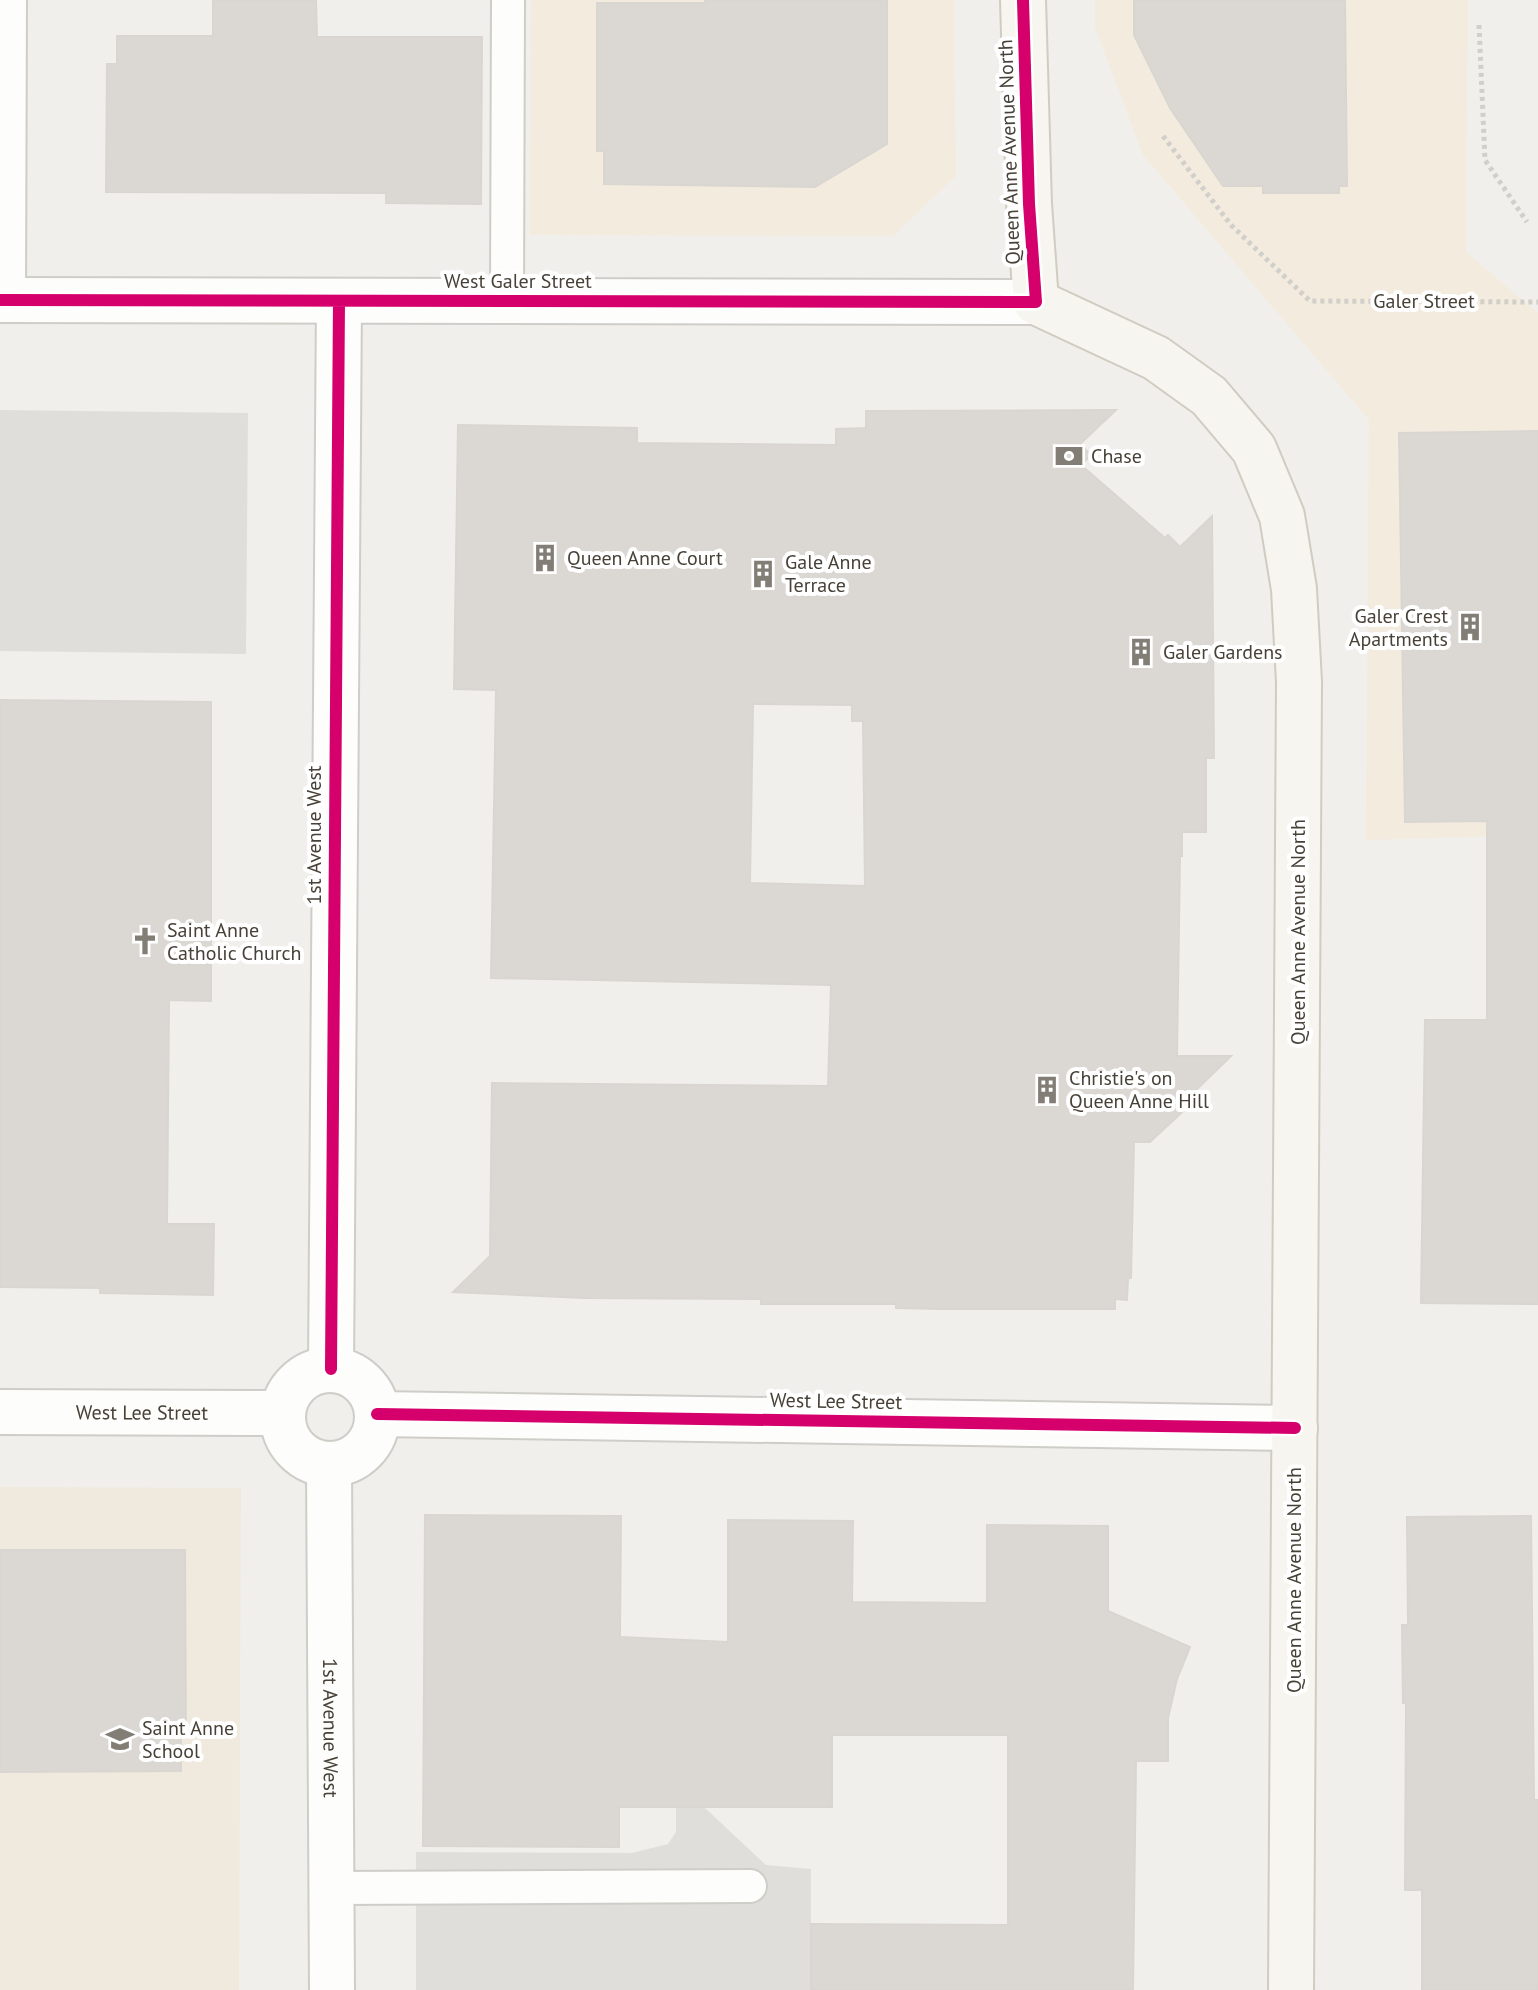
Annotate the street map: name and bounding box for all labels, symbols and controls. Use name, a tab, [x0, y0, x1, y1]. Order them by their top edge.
street label: Queen Anne Avenue North	[992, 39, 1026, 265]
street label: West Galer Street	[444, 268, 592, 294]
street label: Galer Street	[1373, 288, 1475, 314]
bank icon: Chase	[1054, 441, 1084, 471]
place label: Chase	[1091, 443, 1142, 469]
building icon: Queen Anne Court	[530, 543, 560, 573]
place label: Queen Anne Court	[567, 545, 723, 571]
place label: Gale Anne Terrace	[785, 549, 872, 598]
building icon: Gale Anne Terrace	[748, 559, 778, 589]
place label: Galer Crest Apartments	[1349, 603, 1448, 652]
building icon: Galer Crest Apartments	[1455, 612, 1485, 642]
building icon: Galer Gardens	[1126, 637, 1156, 667]
place label: Galer Gardens	[1163, 639, 1283, 665]
street label: 1st Avenue West	[301, 765, 327, 905]
street label: Queen Anne Avenue North	[1285, 819, 1311, 1045]
place label: Saint Anne Catholic Church	[167, 917, 301, 966]
church icon: Saint Anne Catholic Church	[130, 926, 160, 956]
place label: Christie's on Queen Anne Hill	[1069, 1065, 1209, 1114]
building icon: Christie's on Queen Anne Hill	[1032, 1075, 1062, 1105]
street label: West Lee Street	[770, 1387, 902, 1415]
street label: West Lee Street	[76, 1399, 208, 1426]
street label: Queen Anne Avenue North	[1281, 1467, 1307, 1693]
street label: 1st Avenue West	[317, 1658, 344, 1798]
place label: Saint Anne School	[142, 1715, 234, 1764]
school or university icon: Saint Anne School	[105, 1724, 135, 1754]

